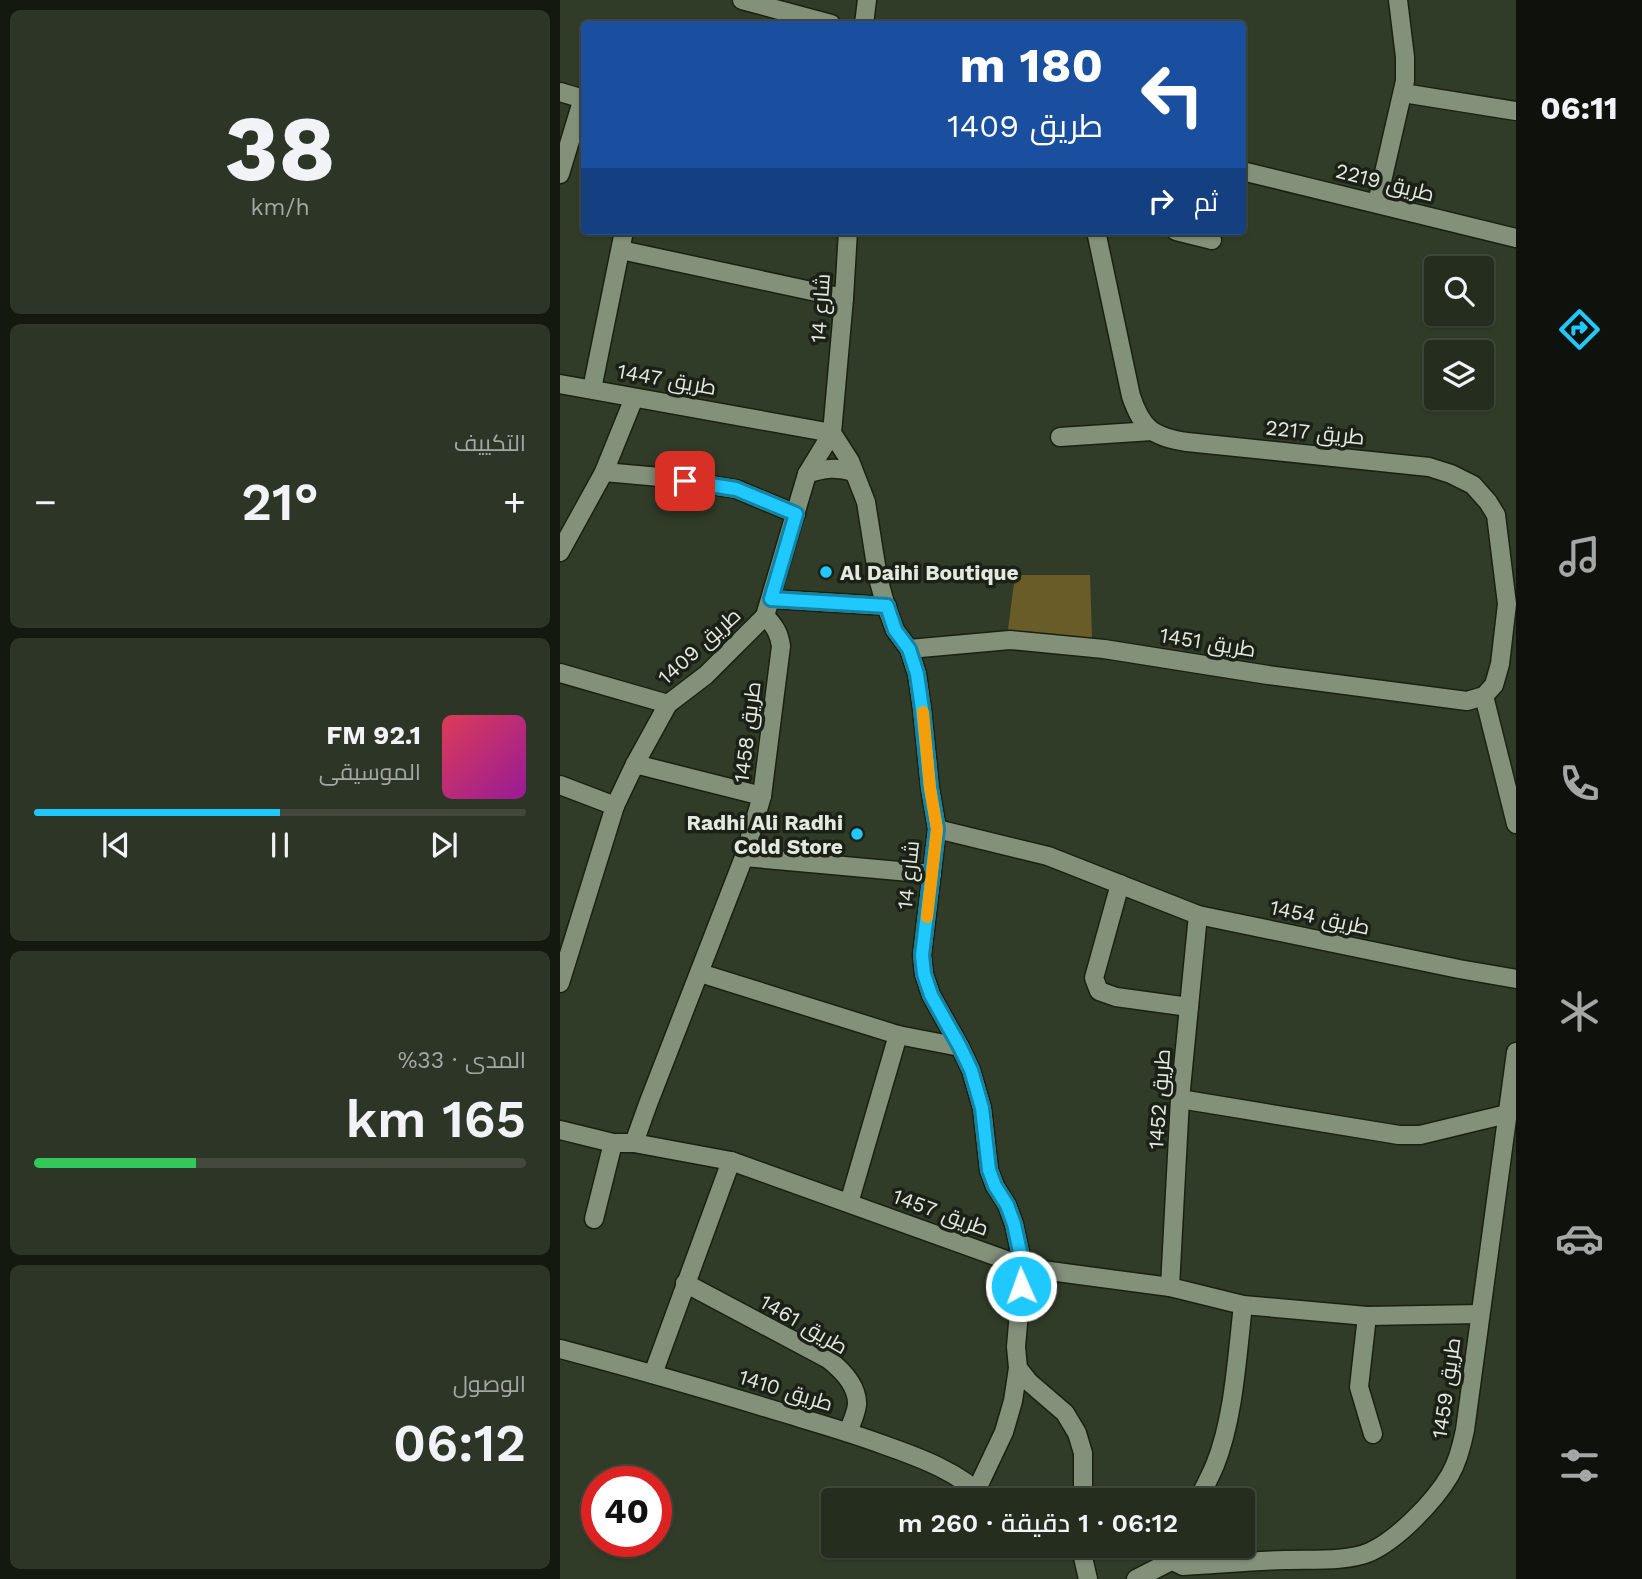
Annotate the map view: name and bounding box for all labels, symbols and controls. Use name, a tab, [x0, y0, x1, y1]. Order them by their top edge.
text: 180 m	[959, 36, 1103, 94]
icon: left	[1127, 49, 1218, 140]
text: 06:11	[1540, 89, 1618, 127]
text: 38	[224, 95, 336, 202]
text: طريق 1409	[947, 107, 1103, 145]
street label: طريق 2219	[1333, 158, 1437, 207]
icon: right	[1142, 182, 1180, 220]
text: ثم	[1194, 187, 1218, 217]
text: km/h	[250, 194, 310, 221]
map controls	[1424, 256, 1494, 410]
button: search	[1424, 256, 1494, 326]
street label: شارع 14	[805, 273, 837, 343]
icon: directions	[1555, 305, 1604, 354]
button: layers	[1424, 340, 1494, 410]
street label: طريق 1447	[616, 358, 718, 401]
street label: طريق 2217	[1264, 414, 1366, 451]
text: التكييف	[454, 430, 526, 457]
pin	[655, 451, 715, 511]
icon: arrive	[666, 462, 704, 500]
text: 21°	[241, 472, 319, 533]
text: −	[34, 480, 57, 524]
text: +	[503, 480, 526, 524]
icon: music	[1555, 532, 1604, 581]
place label: Al Daihi Boutique	[840, 560, 1019, 585]
marker: Al Daihi Boutique	[818, 564, 834, 580]
street label: طريق 1409	[653, 603, 746, 690]
street label: طريق 1451	[1158, 622, 1258, 663]
street label: طريق 1458	[728, 680, 767, 784]
text: 92.1 FM	[326, 720, 421, 750]
text: الموسيقى	[319, 759, 421, 786]
icon: phone	[1555, 759, 1604, 808]
place label: Radhi Ali Radhi Cold Store	[687, 810, 843, 859]
icon: previous	[97, 826, 135, 864]
icon: pause	[261, 826, 299, 864]
icon: next	[425, 826, 463, 864]
marker: Radhi Ali Radhi Cold Store	[849, 826, 865, 842]
street label: شارع 14	[892, 839, 926, 911]
street label: طريق 1454	[1268, 894, 1372, 941]
icon: climate	[1555, 987, 1604, 1036]
text: المدى · 33%	[398, 1047, 526, 1074]
street label: طريق 1452	[1143, 1048, 1176, 1150]
text: 165 km	[346, 1089, 526, 1150]
street label: طريق 1457	[889, 1183, 992, 1242]
icon: car	[1555, 1214, 1604, 1263]
position arrow	[984, 1249, 1058, 1323]
street label: طريق 1461	[755, 1289, 852, 1360]
street label: طريق 1459	[1427, 1336, 1466, 1440]
street label: طريق 1410	[736, 1364, 836, 1417]
text: الوصول	[453, 1371, 526, 1398]
text: 06:12	[393, 1413, 526, 1474]
icon: filters	[1555, 1441, 1604, 1490]
speed limit sign: 40	[581, 1466, 672, 1557]
text: 06:12 · 1 دقيقة · 260 m	[898, 1508, 1178, 1538]

